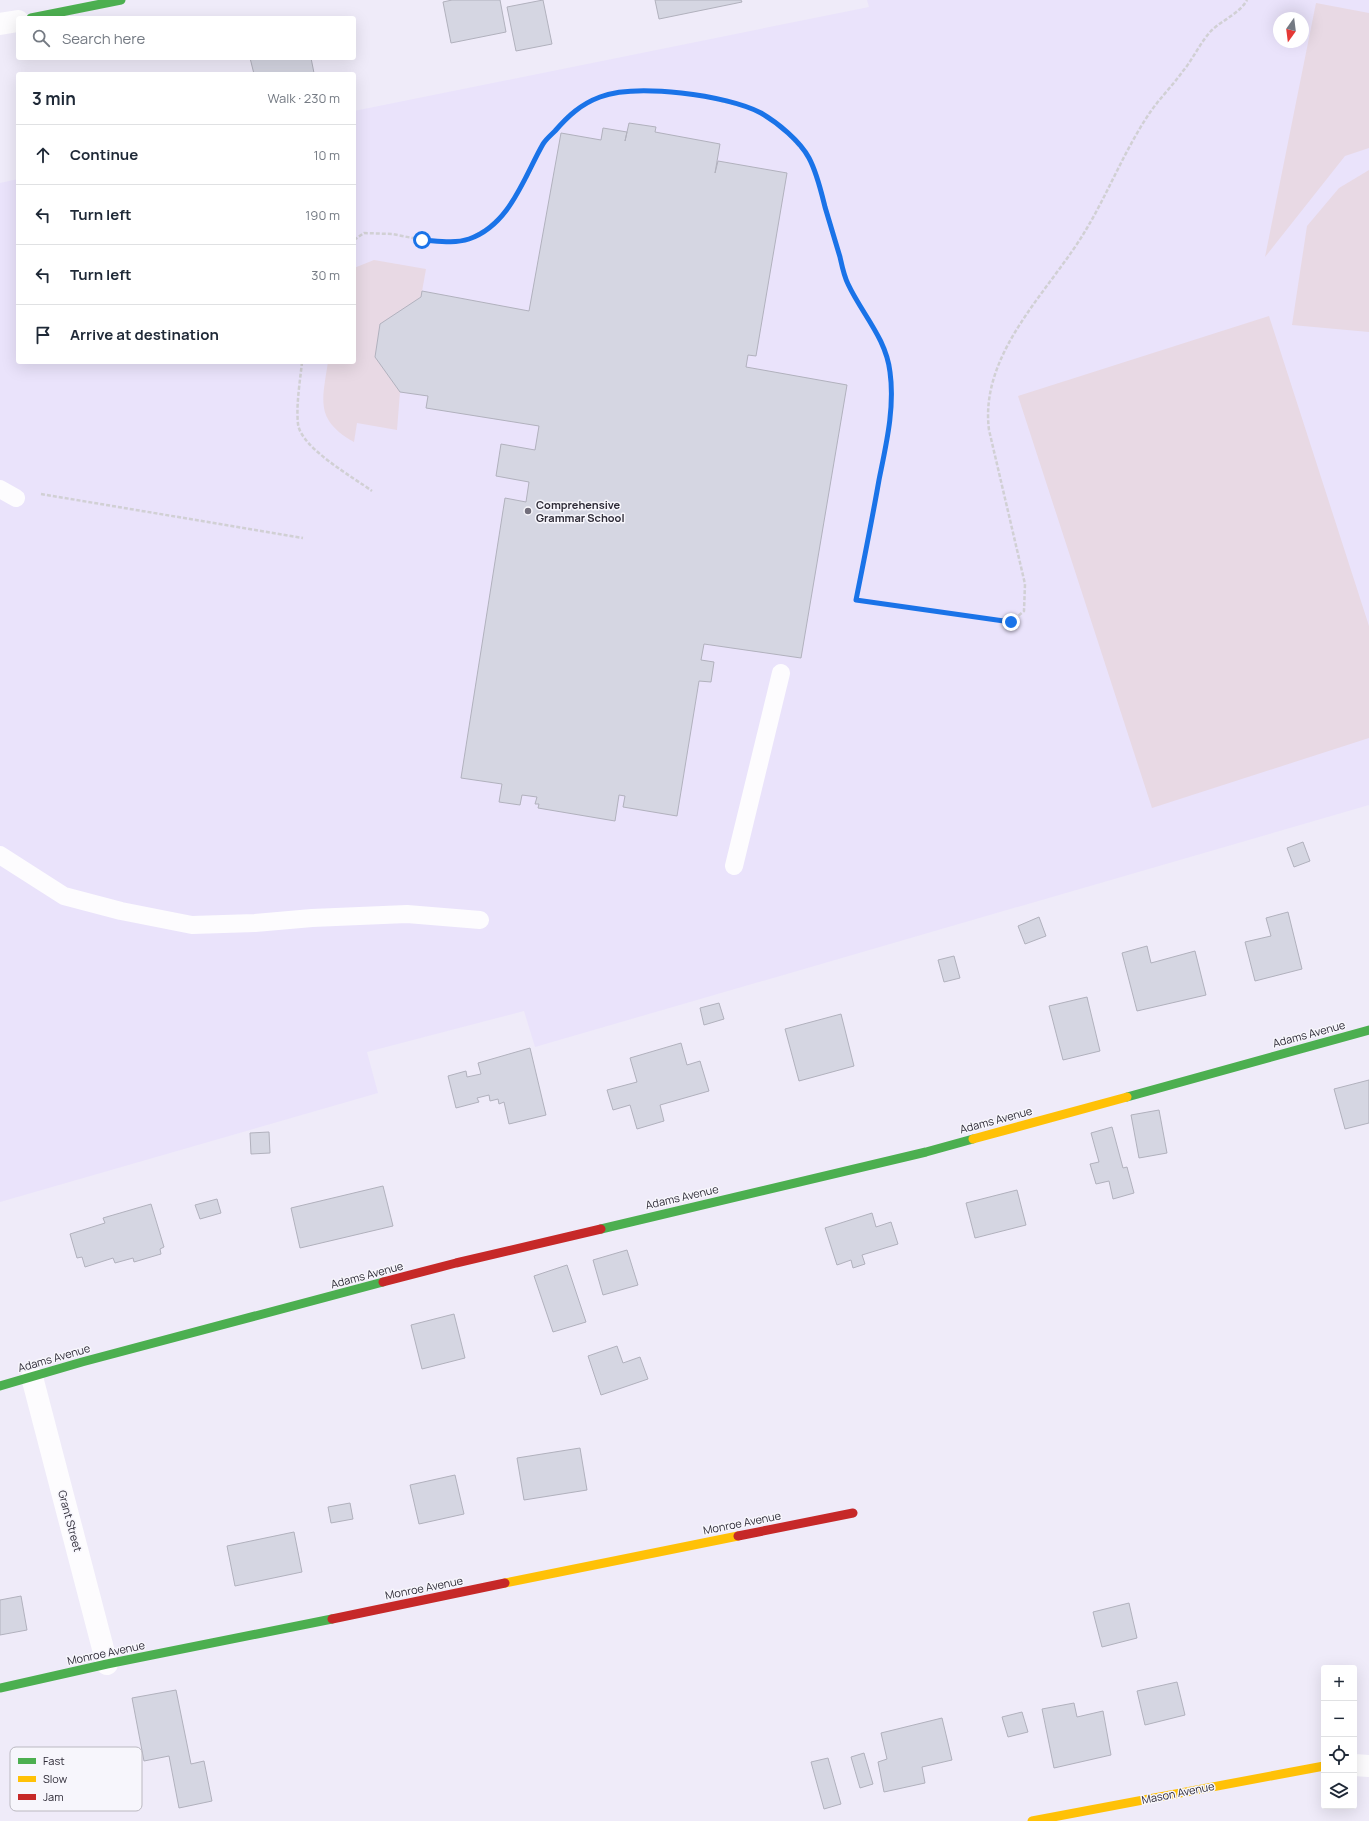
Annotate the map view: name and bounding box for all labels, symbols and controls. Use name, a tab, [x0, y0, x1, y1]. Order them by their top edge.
north arrow	[1273, 12, 1309, 48]
search box	[16, 16, 356, 60]
icon: search	[30, 27, 52, 49]
text: Search here	[62, 28, 145, 49]
text: 3 min	[32, 87, 76, 110]
text: Walk · 230 m	[267, 89, 340, 107]
icon: ahead	[32, 144, 54, 166]
text: Continue	[70, 144, 138, 165]
text: 10 m	[313, 146, 340, 164]
icon: left	[32, 204, 54, 226]
text: Turn left	[70, 204, 132, 225]
text: 190 m	[305, 206, 340, 224]
route start	[413, 231, 431, 249]
icon: left	[32, 264, 54, 286]
text: Turn left	[70, 264, 132, 285]
text: 30 m	[311, 266, 340, 284]
icon: arrive	[32, 324, 54, 346]
text: Arrive at destination	[70, 324, 219, 345]
place label: Comprehensive Grammar School	[536, 497, 624, 525]
marker: Comprehensive Grammar School	[523, 506, 533, 516]
route end	[1002, 613, 1020, 631]
street label: Adams Avenue	[1271, 1016, 1347, 1050]
street label: Adams Avenue	[958, 1102, 1034, 1136]
street label: Adams Avenue	[644, 1181, 720, 1212]
street label: Adams Avenue	[329, 1257, 405, 1291]
street label: Adams Avenue	[16, 1340, 92, 1375]
street label: Grant Street	[55, 1488, 86, 1553]
street label: Monroe Avenue	[702, 1508, 783, 1537]
street label: Monroe Avenue	[384, 1573, 465, 1602]
street label: Monroe Avenue	[66, 1637, 147, 1668]
map controls	[1321, 1665, 1357, 1809]
button: +	[1321, 1665, 1357, 1701]
button: −	[1321, 1701, 1357, 1737]
button: locate	[1321, 1737, 1357, 1773]
legend	[10, 1747, 142, 1811]
text: Fast	[43, 1753, 65, 1768]
text: Slow	[43, 1771, 68, 1786]
button: layers	[1321, 1773, 1357, 1809]
street label: Mason Avenue	[1140, 1778, 1216, 1807]
text: Jam	[43, 1789, 64, 1804]

